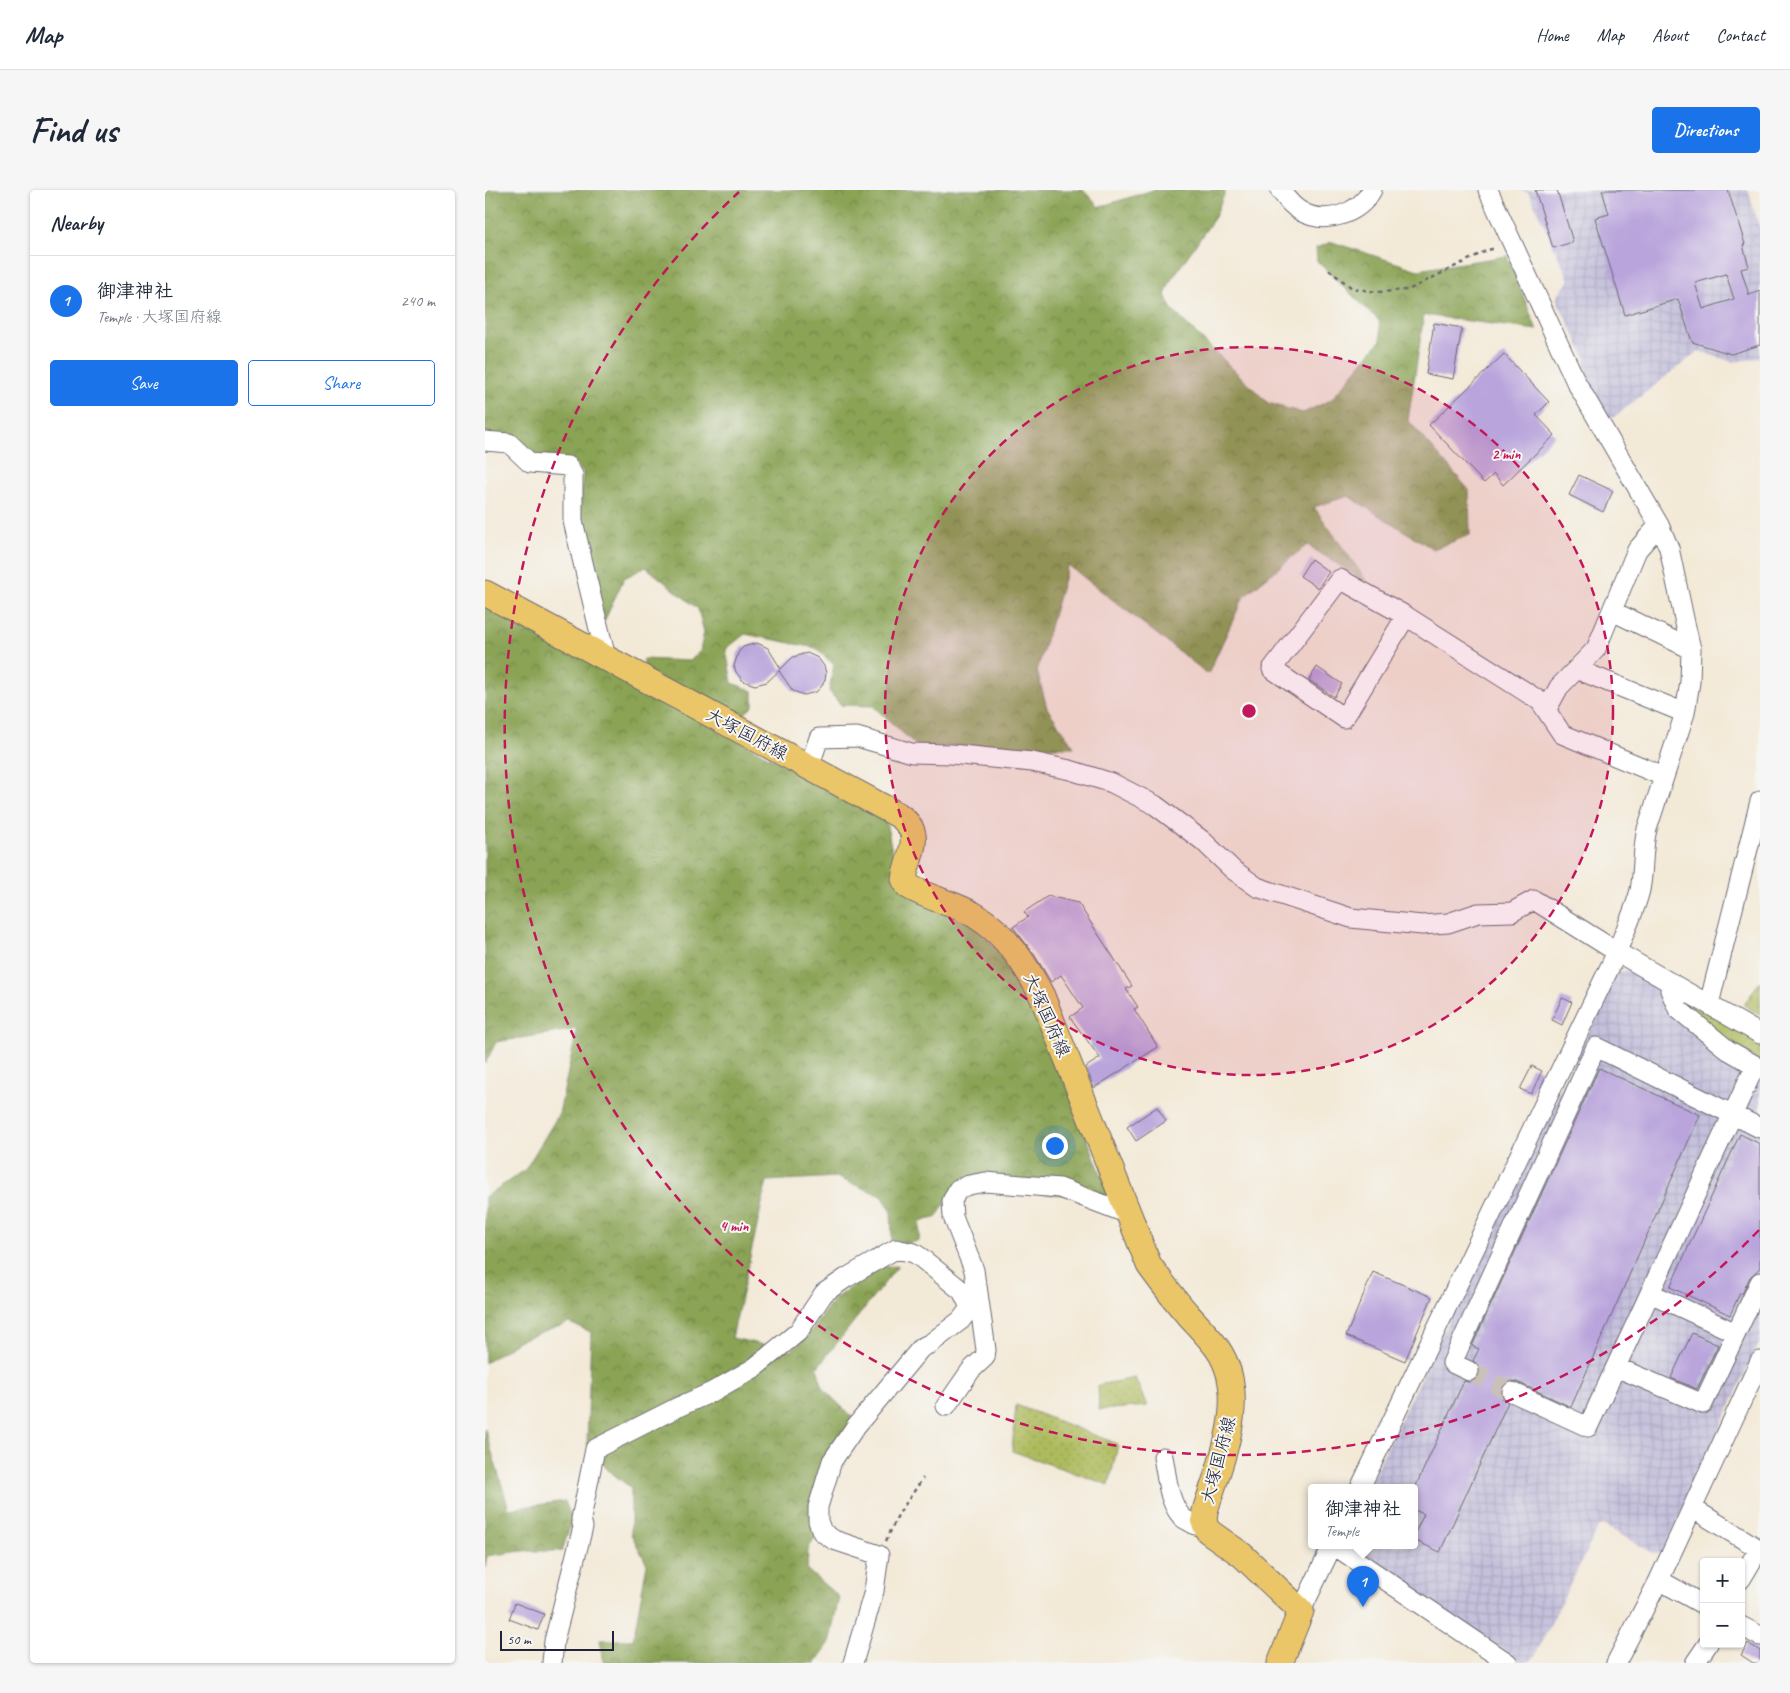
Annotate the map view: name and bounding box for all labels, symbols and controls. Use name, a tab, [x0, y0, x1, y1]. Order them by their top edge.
text: Map	[25, 20, 62, 50]
text: Home	[1536, 24, 1569, 46]
text: Map	[1597, 24, 1624, 46]
text: About	[1652, 24, 1688, 46]
text: Contact	[1716, 24, 1765, 46]
button: Directions	[1652, 107, 1760, 153]
text: Find us	[30, 108, 117, 153]
text: Nearby	[50, 210, 103, 236]
text: 御津神社	[97, 279, 173, 303]
text: 1	[62, 291, 70, 311]
text: 240 m	[401, 291, 435, 311]
text: Temple · 大塚国府線	[97, 307, 222, 327]
button: Save	[50, 360, 238, 406]
button: Share	[248, 360, 435, 406]
text: 2 min	[1492, 445, 1521, 464]
centre of rings	[1240, 702, 1258, 720]
street label: 大塚国府線	[702, 703, 792, 765]
street label: 大塚国府線	[1019, 969, 1075, 1061]
your location	[1042, 1133, 1068, 1159]
text: 4 min	[720, 1217, 749, 1236]
street label: 大塚国府線	[1196, 1414, 1240, 1506]
popup	[1308, 1484, 1418, 1549]
text: 御津神社	[1325, 1497, 1401, 1521]
text: Temple	[1325, 1521, 1359, 1541]
map controls	[1700, 1558, 1745, 1648]
button: +	[1700, 1558, 1745, 1603]
pin: 1	[1347, 1566, 1379, 1607]
button: −	[1700, 1603, 1745, 1648]
scale bar	[500, 1628, 614, 1651]
text: 50 m	[507, 1631, 531, 1648]

